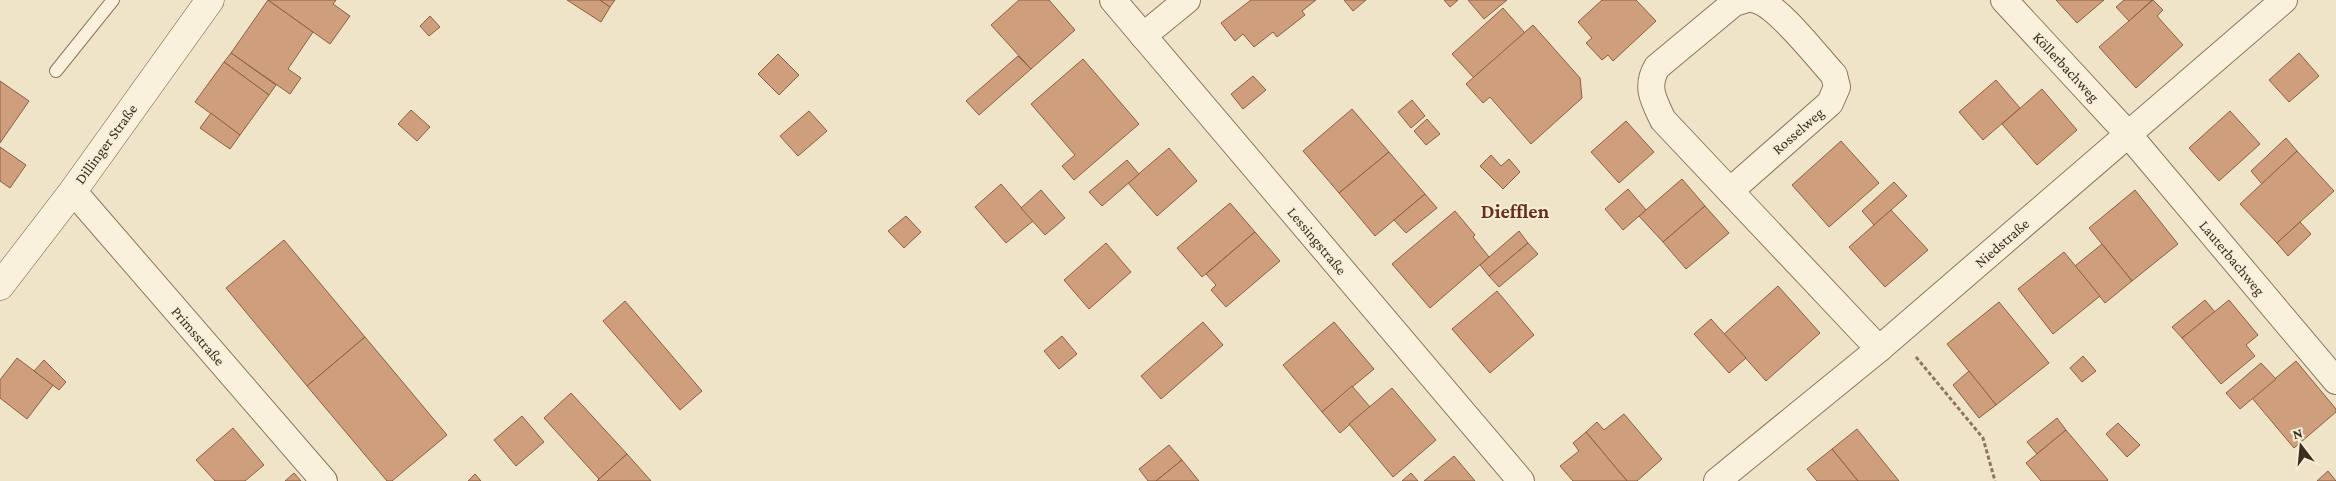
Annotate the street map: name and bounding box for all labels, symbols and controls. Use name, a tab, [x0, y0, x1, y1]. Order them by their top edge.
street label: Köllerbachweg	[2029, 29, 2102, 106]
street label: Dillinger Straße	[72, 101, 141, 188]
street label: Rosselweg	[1769, 104, 1828, 158]
district label: Diefflen	[1481, 200, 1550, 222]
street label: Lessingstraße	[1283, 204, 1350, 279]
street label: Niedstraße	[1972, 215, 2032, 271]
street label: Lauterbachweg	[2195, 217, 2268, 299]
street label: Primsstraße	[168, 303, 228, 369]
north arrow	[2276, 421, 2326, 471]
text: N	[2291, 424, 2305, 443]

